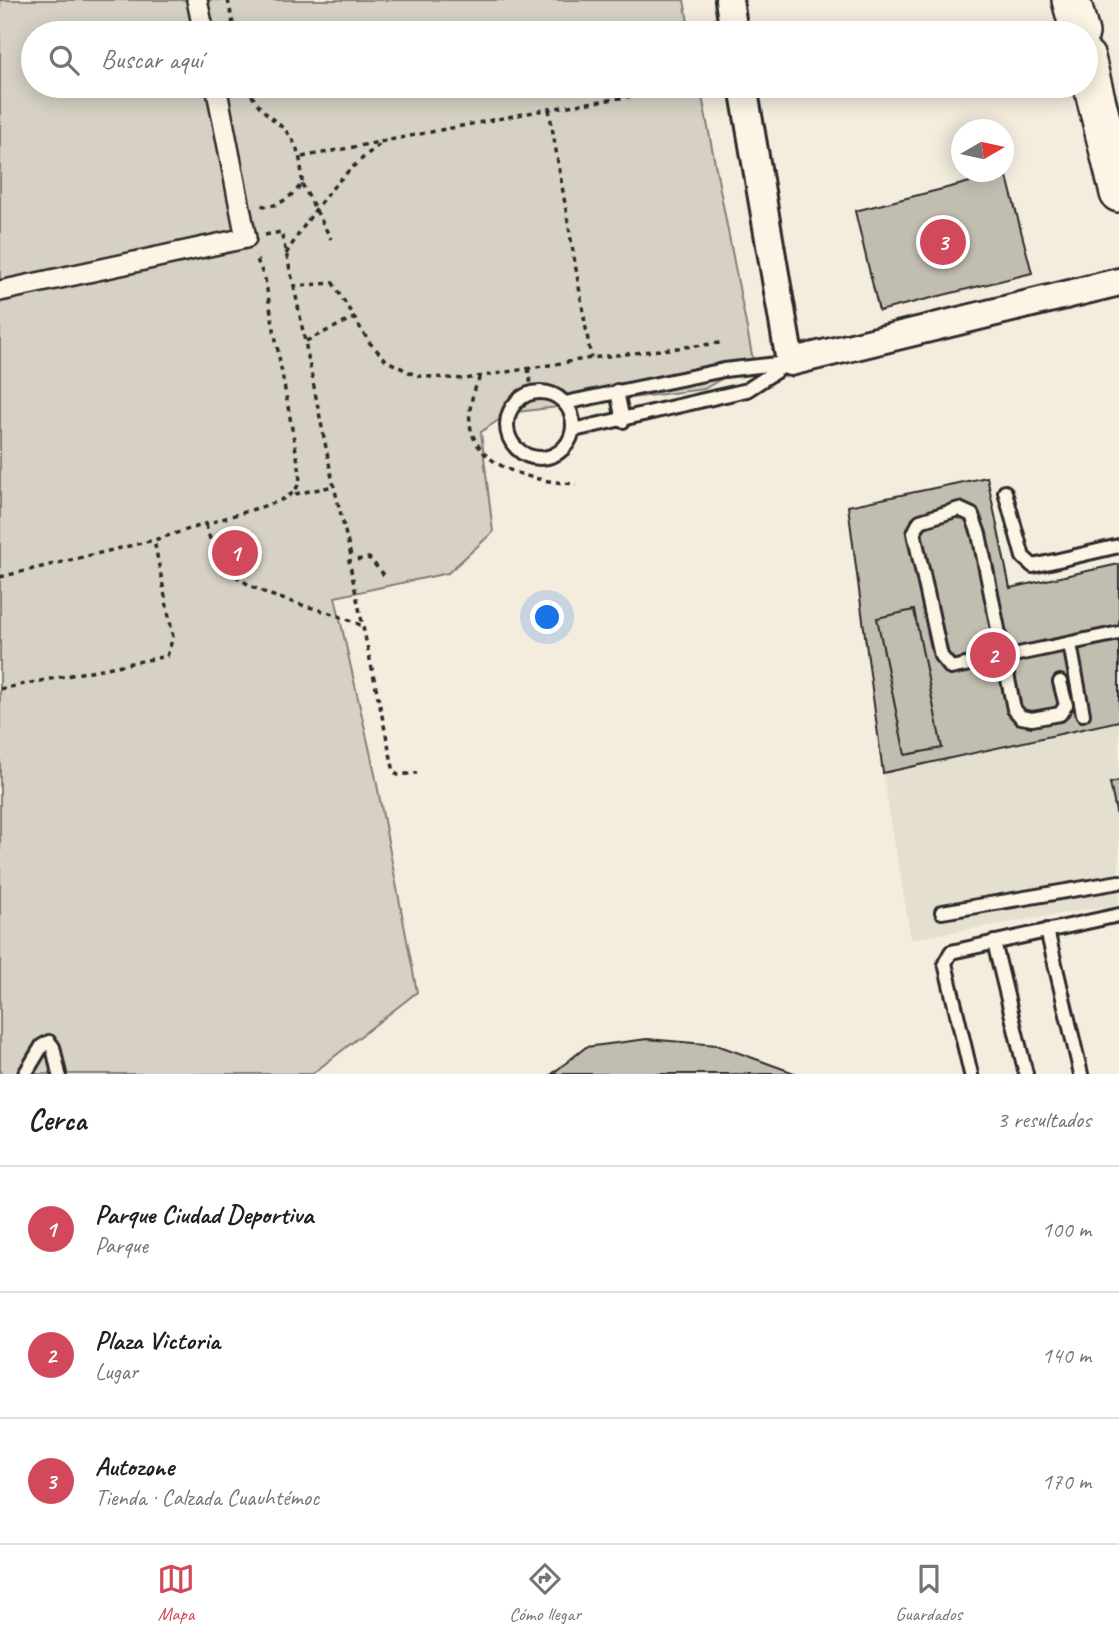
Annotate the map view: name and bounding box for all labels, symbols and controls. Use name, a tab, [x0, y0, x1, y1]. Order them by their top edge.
search box	[21, 21, 1098, 98]
icon: search	[45, 41, 83, 79]
text: Buscar aquí	[101, 43, 203, 76]
north arrow	[951, 119, 1014, 182]
pin: 3	[920, 216, 966, 268]
pin: 1	[212, 527, 258, 579]
your location	[530, 600, 564, 634]
pin: 2	[970, 629, 1016, 681]
text: Cerca	[28, 1101, 86, 1139]
text: 3 resultados	[997, 1105, 1091, 1134]
text: Parque Ciudad Deportiva	[95, 1198, 313, 1231]
text: 1	[46, 1215, 56, 1244]
text: 100 m	[1042, 1215, 1091, 1244]
text: Parque	[95, 1231, 148, 1260]
text: Plaza Victoria	[95, 1324, 220, 1357]
text: 2	[46, 1341, 56, 1370]
text: 140 m	[1042, 1341, 1091, 1370]
text: Lugar	[95, 1357, 138, 1386]
text: Autozone	[95, 1450, 174, 1483]
text: 3	[46, 1467, 56, 1496]
text: 170 m	[1042, 1467, 1091, 1496]
text: Tienda · Calzada Cuauhtémoc	[95, 1483, 319, 1512]
tab: Mapa	[157, 1560, 195, 1626]
tab: Cómo llegar	[509, 1560, 581, 1626]
tab: Guardados	[895, 1560, 962, 1626]

